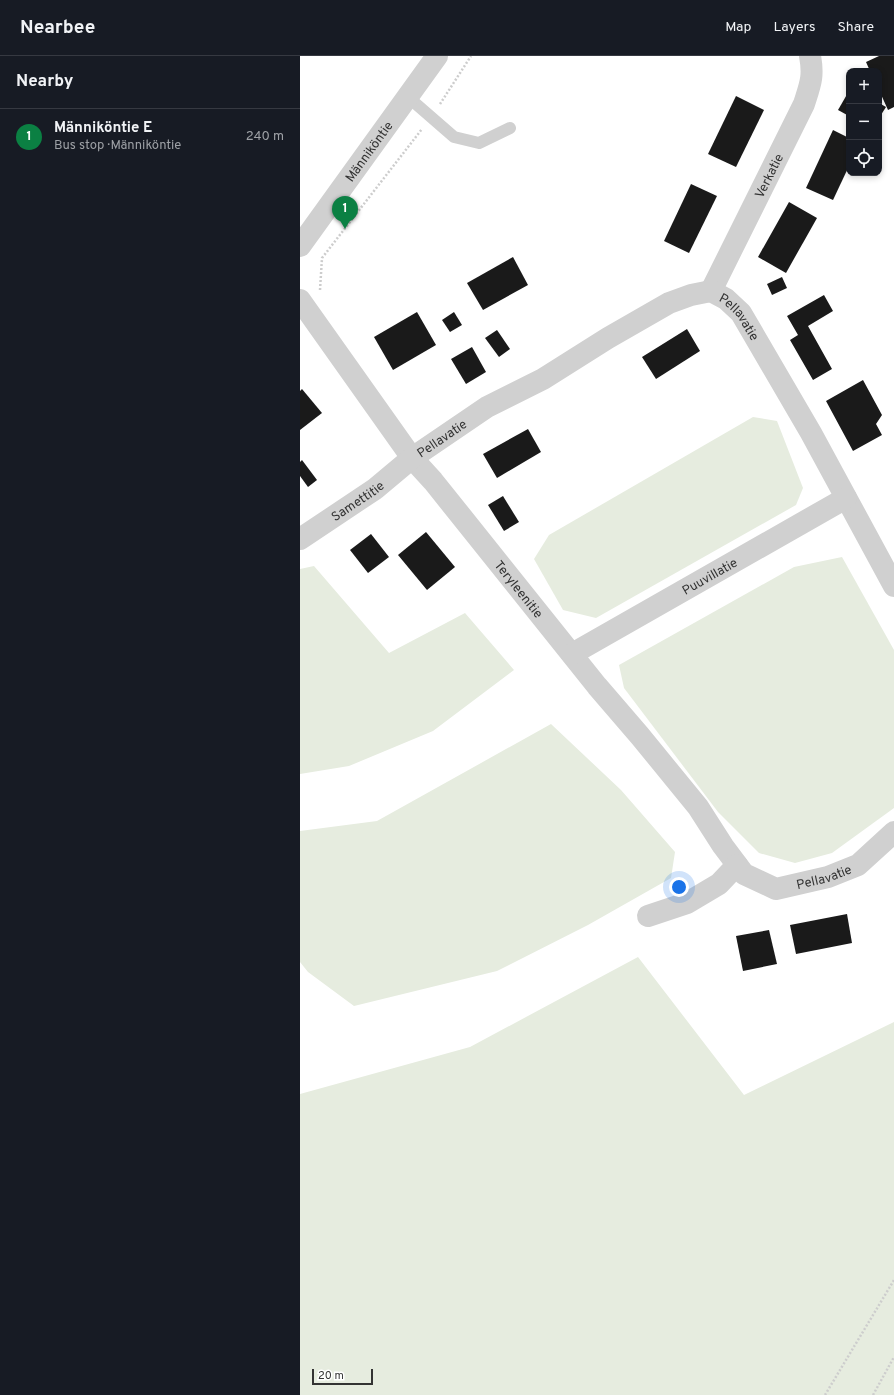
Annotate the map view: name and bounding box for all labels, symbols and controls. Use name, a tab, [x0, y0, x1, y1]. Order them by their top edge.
text: Nearbee	[20, 16, 95, 40]
text: Map	[725, 19, 751, 36]
text: Layers	[773, 19, 815, 36]
text: Share	[837, 19, 874, 36]
map controls	[846, 68, 882, 176]
button: +	[846, 68, 882, 104]
text: Nearby	[16, 71, 73, 93]
button: −	[846, 104, 882, 140]
text: Männiköntie E	[54, 119, 152, 138]
street label: Männiköntie	[343, 119, 397, 186]
text: 1	[26, 129, 32, 145]
text: 240 m	[246, 129, 284, 145]
text: Bus stop · Männiköntie	[54, 138, 181, 154]
button: locate	[846, 140, 882, 176]
street label: Verkatie	[752, 152, 788, 201]
pin: 1	[332, 196, 358, 229]
street label: Pellavatie	[716, 291, 761, 344]
street label: Pellavatie	[415, 417, 471, 462]
street label: Samettitie	[329, 479, 388, 526]
street label: Puuvillatie	[680, 555, 741, 600]
street label: Teryleenitie	[490, 558, 546, 622]
street label: Pellavatie	[795, 862, 854, 894]
your location	[669, 877, 689, 897]
scale bar	[312, 1367, 373, 1386]
text: 20 m	[318, 1369, 344, 1383]

